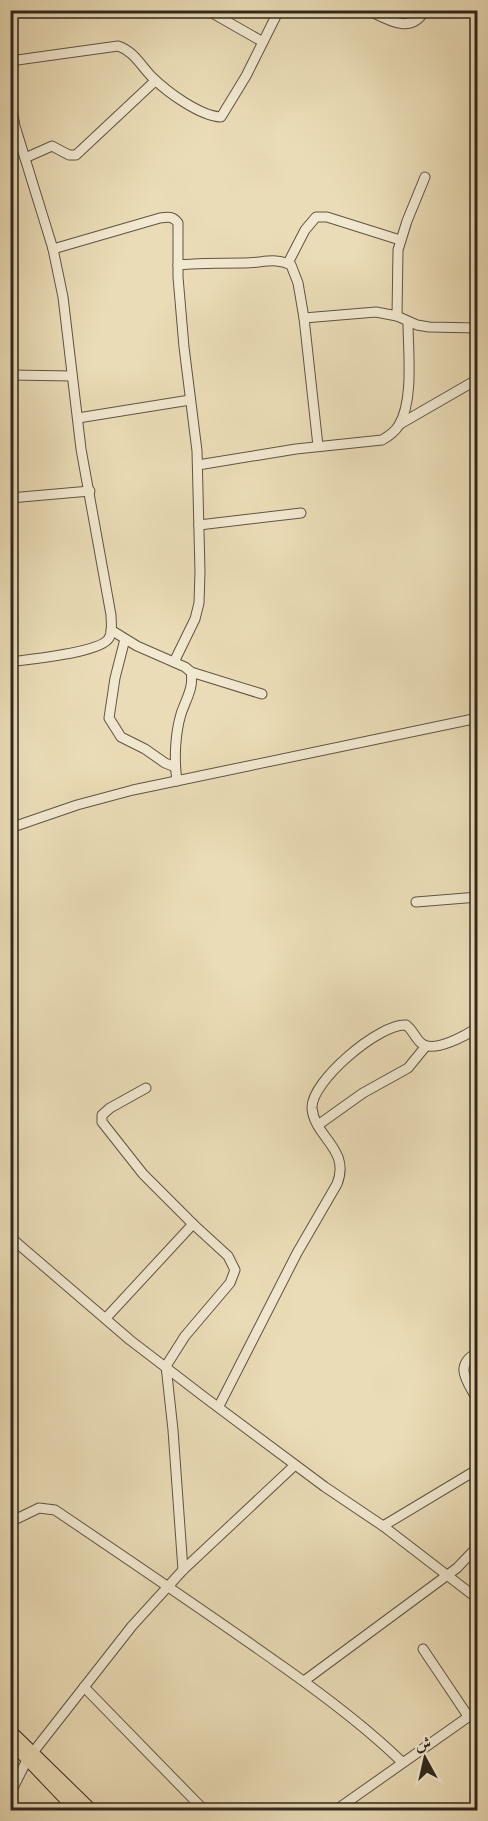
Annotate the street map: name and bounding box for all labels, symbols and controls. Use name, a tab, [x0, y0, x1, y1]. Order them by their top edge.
north arrow	[395, 1728, 455, 1788]
text: ش	[414, 1732, 432, 1756]

